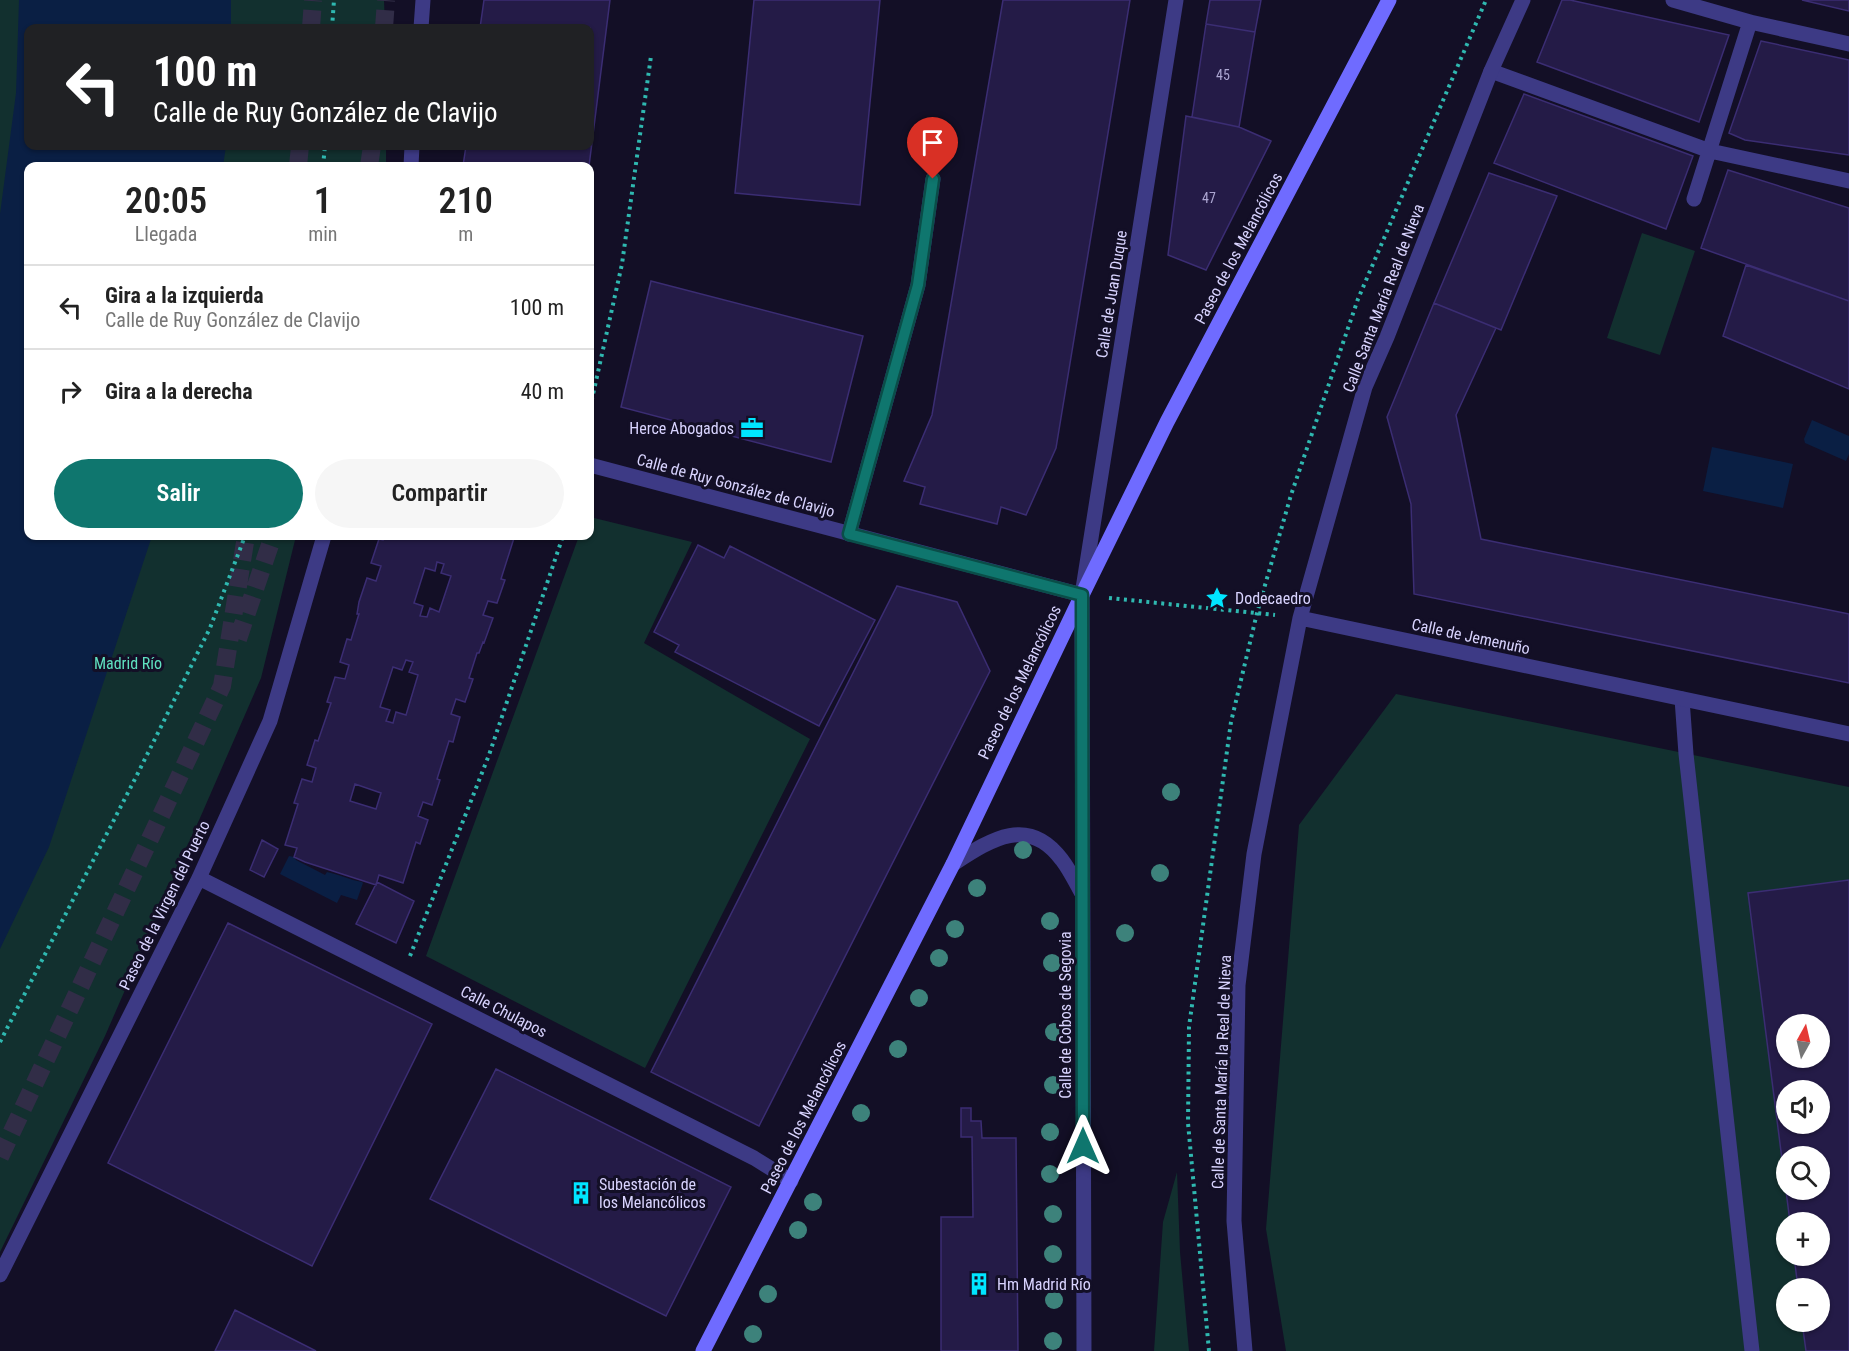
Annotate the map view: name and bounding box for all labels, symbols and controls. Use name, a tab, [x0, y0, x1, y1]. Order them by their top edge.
text: 100 m	[153, 47, 258, 96]
icon: left	[54, 48, 132, 126]
house number: 45	[1216, 67, 1230, 83]
text: Calle de Ruy González de Clavijo	[153, 97, 498, 129]
pin	[907, 117, 958, 179]
icon: arrive	[916, 126, 949, 159]
street label: Paseo de los Melancólicos	[1190, 169, 1286, 327]
text: 20:05	[125, 180, 207, 222]
text: 1	[314, 180, 332, 222]
text: 210	[439, 180, 493, 222]
house number: 47	[1202, 190, 1216, 206]
street label: Calle Santa María Real de Nieva	[1339, 201, 1428, 395]
text: Llegada	[135, 222, 197, 246]
text: min	[308, 222, 337, 246]
text: m	[458, 222, 473, 246]
street label: Calle de Juan Duque	[1092, 229, 1131, 359]
text: Gira a la izquierda	[105, 283, 264, 308]
icon: left	[54, 291, 87, 324]
text: 100 m	[510, 295, 564, 320]
text: Calle de Ruy González de Clavijo	[105, 308, 360, 332]
icon: right	[54, 375, 87, 408]
text: Gira a la derecha	[105, 379, 253, 404]
text: 40 m	[521, 379, 564, 404]
office icon: Herce Abogados	[739, 415, 765, 441]
place label: Herce Abogados	[629, 419, 734, 438]
street label: Calle de Ruy González de Clavijo	[635, 450, 837, 521]
button: Salir	[54, 459, 303, 528]
button: Compartir	[315, 459, 564, 528]
place icon: Dodecaedro	[1204, 585, 1230, 611]
place label: Dodecaedro	[1235, 589, 1311, 608]
street label: Paseo de los Melancólicos	[974, 602, 1065, 762]
street label: Calle de Jemenuño	[1410, 615, 1532, 658]
park label: Madrid Río	[94, 654, 162, 673]
street label: Paseo de la Virgen del Puerto	[115, 817, 214, 993]
street label: Calle de Cobos de Segovia	[1056, 931, 1075, 1099]
street label: Calle de Santa María la Real de Nieva	[1208, 955, 1235, 1189]
street label: Calle Chulapos	[457, 982, 550, 1041]
north arrow	[1776, 1014, 1830, 1068]
map controls	[1776, 1014, 1830, 1332]
street label: Paseo de los Melancólicos	[757, 1038, 850, 1197]
button: sound	[1776, 1080, 1830, 1134]
position arrow	[1051, 1114, 1115, 1178]
button: search	[1776, 1146, 1830, 1200]
place label: Subestación de los Melancólicos	[599, 1175, 706, 1212]
building icon: Subestación de los Melancólicos	[568, 1180, 594, 1206]
button: +	[1776, 1212, 1830, 1266]
building icon: Hm Madrid Río	[966, 1271, 992, 1297]
place label: Hm Madrid Río	[997, 1275, 1091, 1294]
button: −	[1776, 1278, 1830, 1332]

